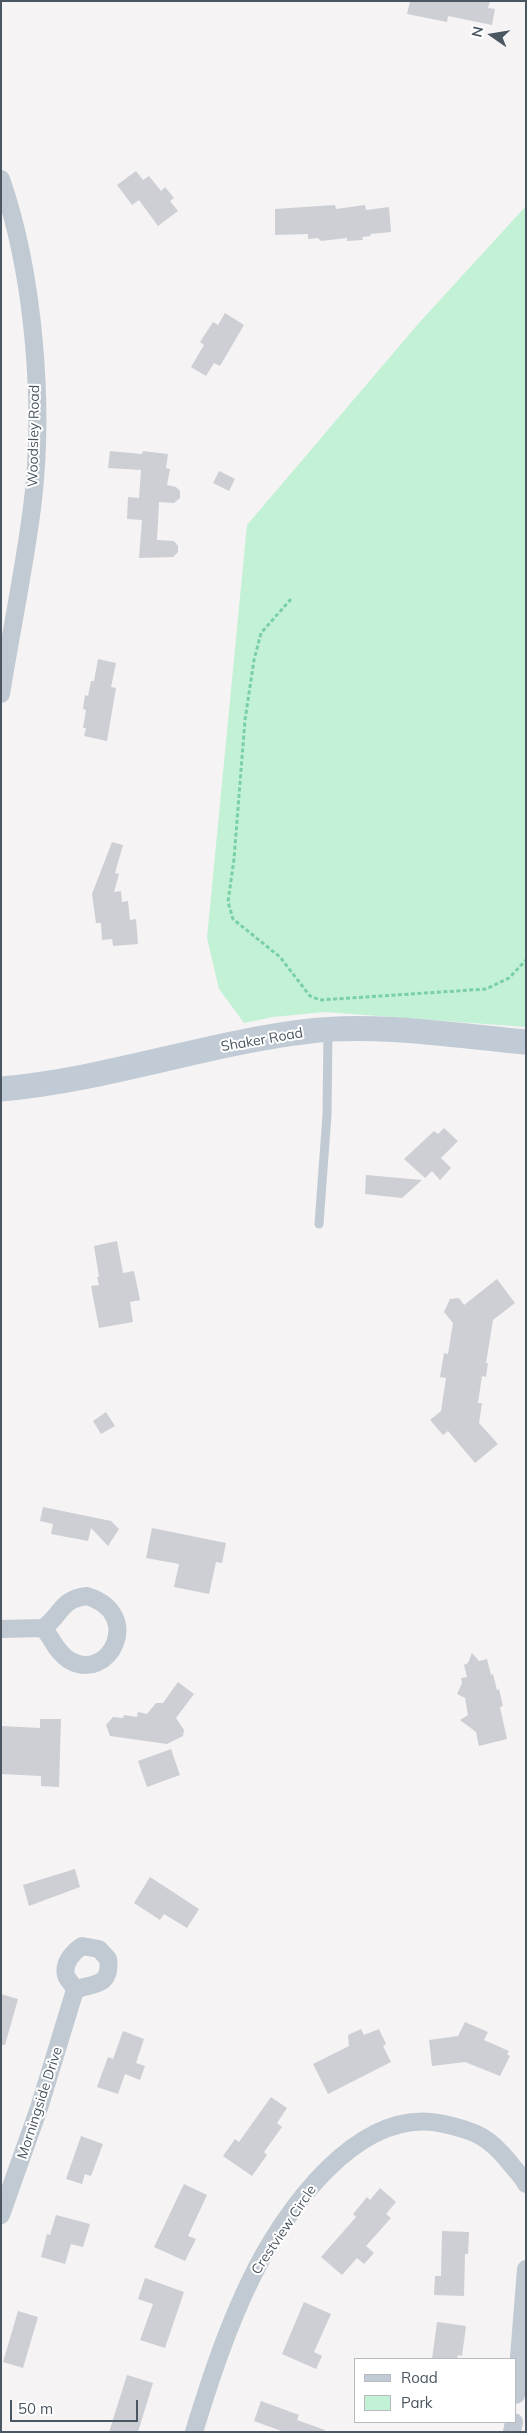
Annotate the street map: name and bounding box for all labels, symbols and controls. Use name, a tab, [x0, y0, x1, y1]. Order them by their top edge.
north arrow	[467, 10, 517, 60]
text: N	[467, 24, 487, 39]
street label: Woodsley Road	[25, 385, 43, 487]
street label: Shaker Road	[220, 1025, 304, 1055]
street label: Morningside Drive	[14, 2045, 66, 2161]
street label: Crestview Circle	[248, 2182, 320, 2278]
legend	[354, 2358, 517, 2423]
text: Road	[401, 2368, 438, 2387]
scale bar	[12, 2390, 140, 2422]
text: Park	[401, 2393, 433, 2412]
text: 50 m	[18, 2399, 53, 2418]

